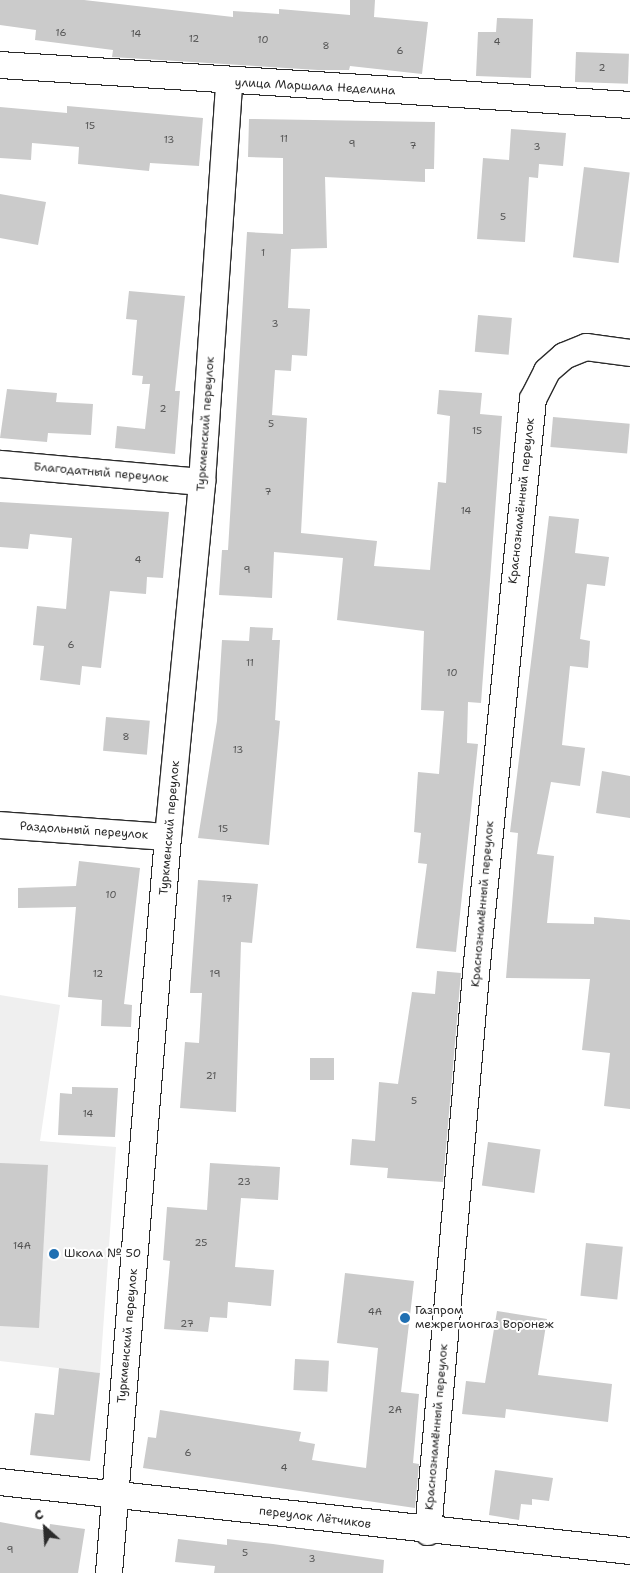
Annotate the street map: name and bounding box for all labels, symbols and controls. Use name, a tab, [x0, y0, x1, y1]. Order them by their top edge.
house number: 16	[56, 27, 66, 39]
house number: 14	[131, 28, 141, 40]
house number: 12	[189, 33, 199, 45]
house number: 10	[258, 34, 268, 46]
house number: 4	[494, 36, 500, 48]
house number: 8	[323, 40, 329, 52]
house number: 6	[397, 45, 403, 57]
house number: 2	[599, 62, 605, 74]
street label: улица Маршала Неделина	[234, 76, 396, 98]
house number: 15	[85, 120, 95, 132]
house number: 11	[280, 133, 288, 145]
house number: 13	[164, 134, 174, 146]
house number: 9	[349, 138, 355, 150]
house number: 7	[410, 140, 416, 152]
house number: 3	[534, 141, 540, 153]
house number: 5	[500, 211, 506, 223]
house number: 1	[261, 247, 265, 259]
house number: 3	[272, 318, 278, 330]
street label: Туркменский переулок	[194, 356, 218, 492]
house number: 2	[160, 403, 166, 415]
street label: Краснознамённый переулок	[506, 417, 538, 585]
house number: 5	[268, 418, 274, 430]
house number: 15	[472, 425, 482, 437]
street label: Благодатный переулок	[33, 460, 169, 486]
house number: 7	[265, 486, 271, 498]
house number: 14	[461, 505, 471, 517]
house number: 4	[135, 554, 141, 566]
house number: 9	[244, 564, 250, 576]
house number: 6	[68, 639, 74, 651]
house number: 11	[246, 657, 254, 669]
house number: 10	[447, 667, 457, 679]
house number: 8	[123, 731, 129, 743]
house number: 13	[233, 744, 243, 756]
street label: Туркменский переулок	[157, 760, 183, 896]
street label: Раздольный переулок	[19, 819, 149, 843]
street label: Краснознамённый переулок	[469, 820, 497, 988]
house number: 15	[218, 823, 228, 835]
house number: 10	[106, 889, 116, 901]
house number: 17	[222, 893, 232, 905]
house number: 12	[93, 968, 103, 980]
house number: 19	[210, 968, 220, 980]
house number: 21	[206, 1070, 216, 1082]
house number: 5	[411, 1095, 417, 1107]
house number: 14	[83, 1108, 93, 1120]
house number: 23	[237, 1176, 251, 1188]
house number: 25	[195, 1237, 207, 1249]
house number: 14А	[13, 1240, 31, 1252]
place label: Школа № 50	[64, 1247, 141, 1261]
marker: Школа № 50	[48, 1248, 60, 1260]
street label: Туркменский переулок	[115, 1268, 141, 1404]
place label: Газпром межрегионгаз Воронеж	[415, 1304, 554, 1332]
house number: 4А	[368, 1306, 382, 1318]
marker: Газпром межрегионгаз Воронеж	[399, 1312, 411, 1324]
house number: 27	[180, 1318, 194, 1330]
street label: Краснознамённый переулок	[423, 1343, 451, 1511]
house number: 2А	[388, 1404, 402, 1416]
house number: 6	[185, 1447, 191, 1459]
house number: 4	[281, 1462, 287, 1474]
north arrow	[20, 1503, 70, 1553]
street label: переулок Лётчиков	[258, 1504, 372, 1532]
text: С	[31, 1505, 46, 1524]
house number: 9	[7, 1544, 13, 1556]
house number: 5	[242, 1547, 248, 1559]
house number: 3	[309, 1553, 315, 1565]

